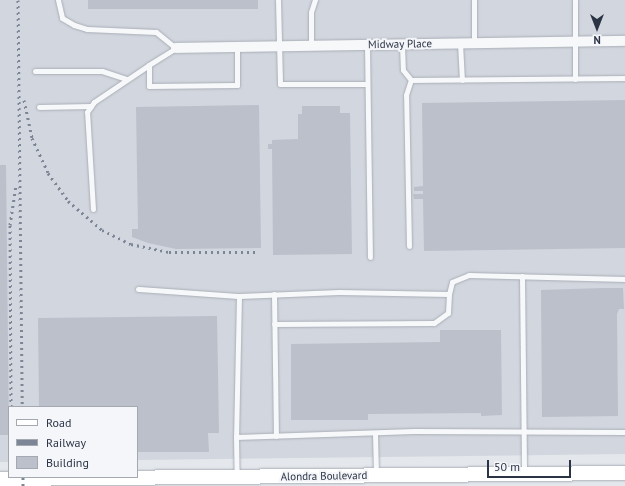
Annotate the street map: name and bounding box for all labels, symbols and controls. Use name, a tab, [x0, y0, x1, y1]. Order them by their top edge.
north arrow	[577, 8, 617, 48]
text: N	[593, 33, 601, 47]
street label: Midway Place	[368, 37, 432, 51]
legend	[8, 406, 138, 478]
text: Road	[46, 415, 71, 430]
text: Railway	[46, 435, 86, 450]
scale bar	[489, 452, 573, 478]
text: Building	[46, 455, 89, 470]
text: 50 m	[494, 459, 520, 474]
street label: Alondra Boulevard	[280, 469, 368, 483]

